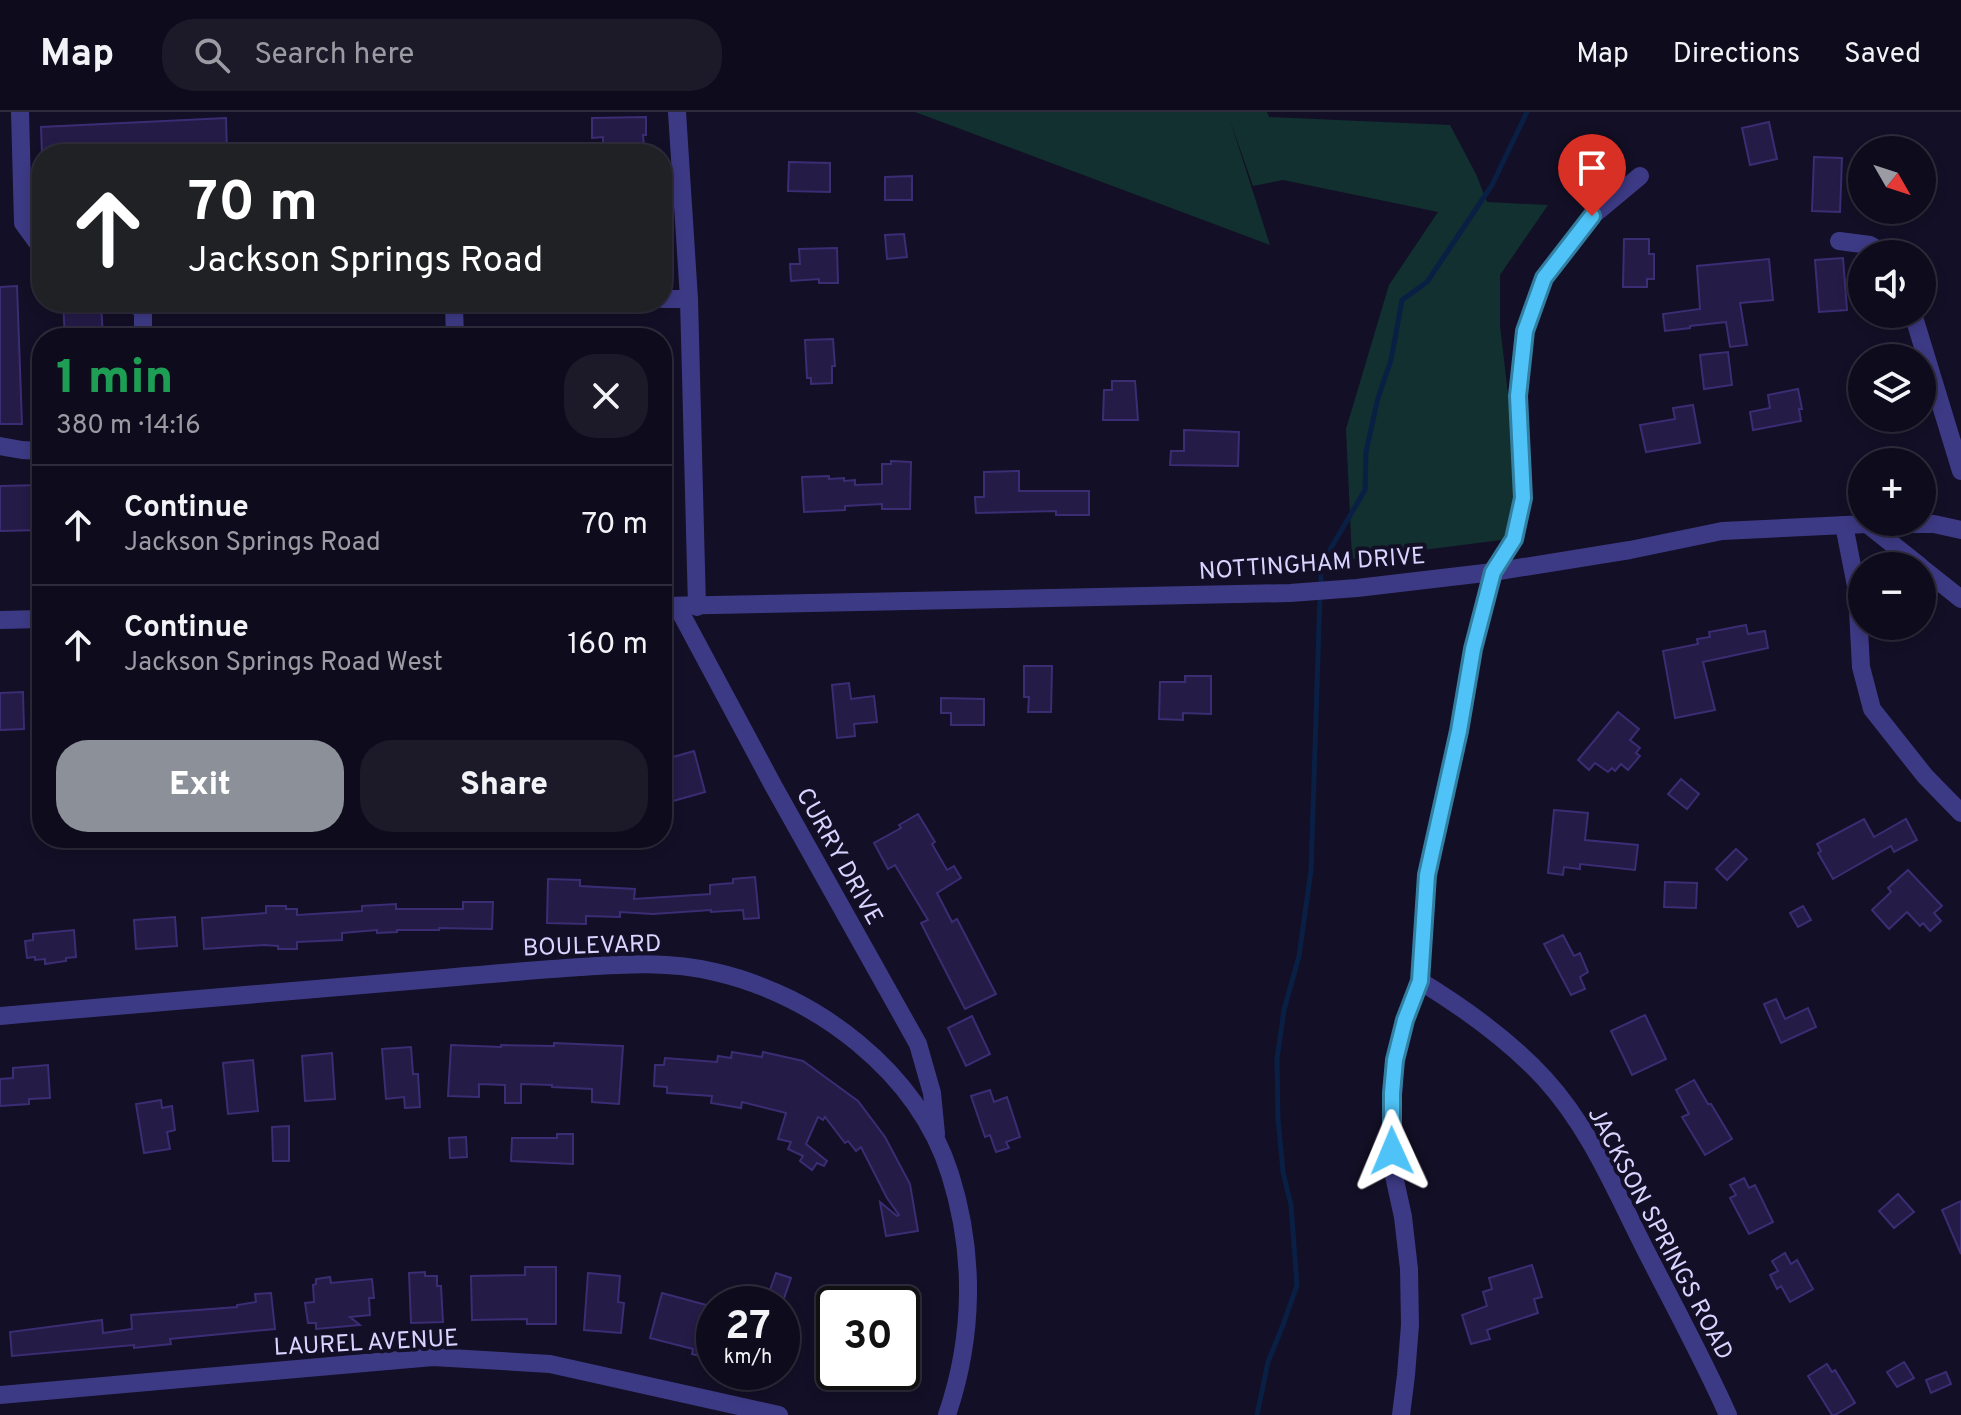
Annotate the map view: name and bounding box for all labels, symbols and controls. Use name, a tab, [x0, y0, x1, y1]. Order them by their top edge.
search box	[162, 19, 722, 91]
text: Map	[40, 31, 114, 80]
icon: search	[190, 33, 234, 77]
text: Search here	[254, 37, 414, 74]
text: Map	[1576, 37, 1629, 73]
text: Directions	[1673, 37, 1800, 73]
text: Saved	[1844, 37, 1921, 73]
pin	[1558, 134, 1626, 216]
north arrow	[1848, 136, 1936, 224]
map controls	[1848, 136, 1936, 640]
icon: arrive	[1570, 146, 1614, 190]
text: 70 m	[188, 170, 318, 240]
icon: ahead	[56, 176, 160, 280]
text: Jackson Springs Road	[188, 239, 543, 285]
button: sound	[1848, 240, 1936, 328]
button: layers	[1848, 344, 1936, 432]
text: 1 min	[56, 350, 173, 410]
button: close	[564, 354, 648, 438]
text: 380 m · 14:16	[56, 410, 201, 443]
button: +	[1848, 448, 1936, 536]
text: Continue	[124, 490, 249, 527]
icon: ahead	[56, 503, 100, 547]
text: 70 m	[582, 507, 648, 544]
text: Jackson Springs Road	[124, 527, 381, 560]
street label: NOTTINGHAM DRIVE	[1198, 542, 1427, 588]
button: −	[1848, 552, 1936, 640]
text: Continue	[124, 610, 249, 647]
icon: ahead	[56, 623, 100, 667]
text: 160 m	[567, 627, 648, 664]
text: Jackson Springs Road West	[124, 647, 443, 680]
button: Exit	[56, 740, 344, 832]
button: Share	[360, 740, 648, 832]
street label: CURRY DRIVE	[788, 783, 888, 931]
street label: BOULEVARD	[522, 930, 662, 964]
street label: JACKSON SPRINGS ROAD	[1580, 1102, 1739, 1366]
position arrow	[1350, 1109, 1434, 1193]
speed limit sign: 30	[816, 1286, 920, 1390]
text: 27	[725, 1303, 771, 1353]
street label: LAUREL AVENUE	[273, 1324, 459, 1364]
text: km/h	[724, 1345, 772, 1371]

